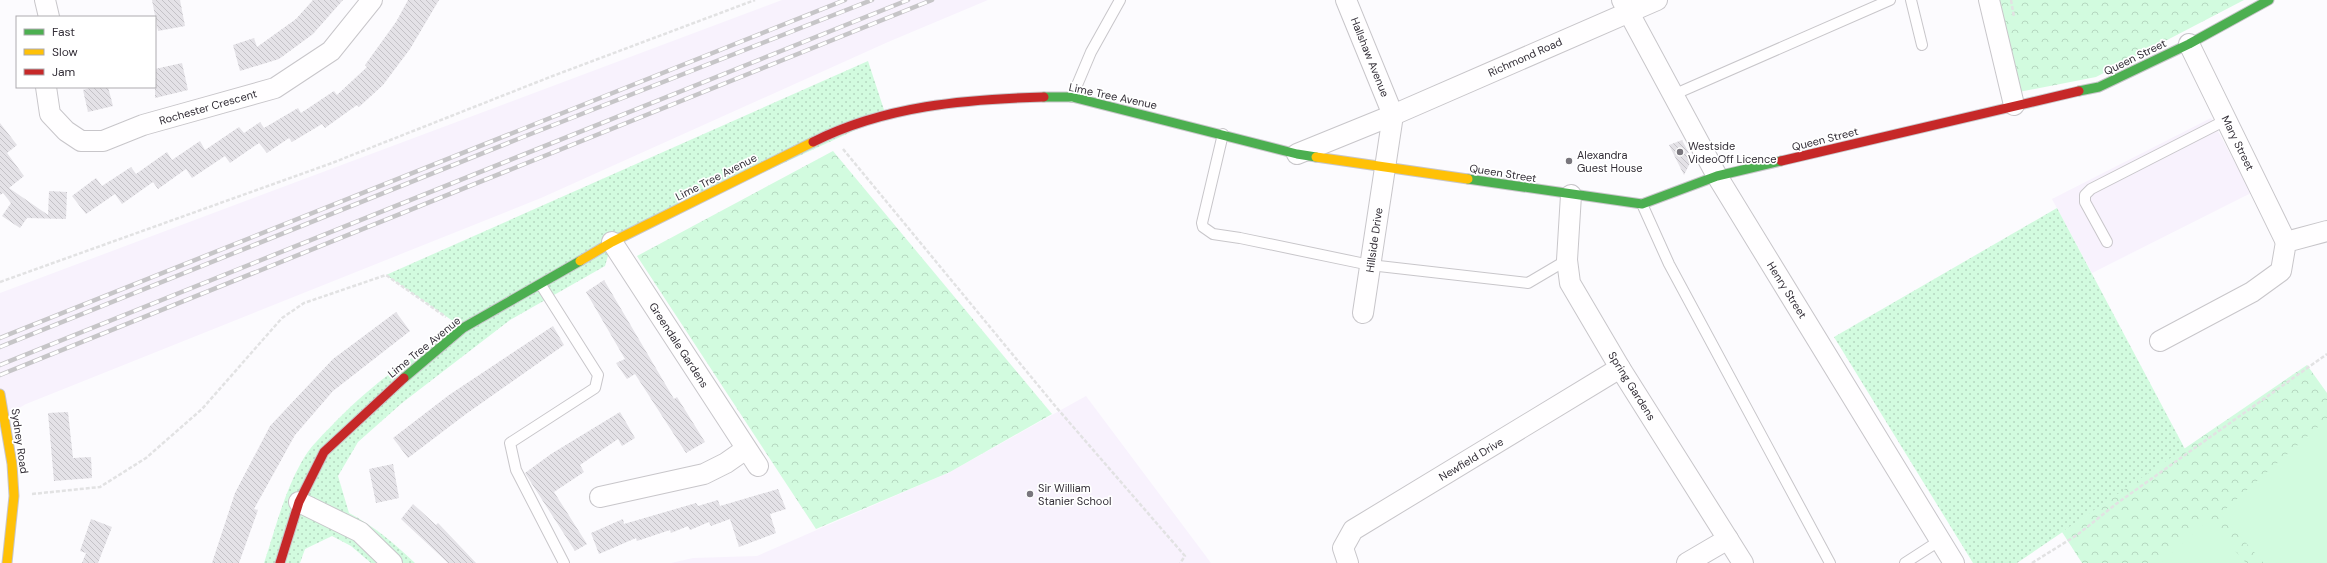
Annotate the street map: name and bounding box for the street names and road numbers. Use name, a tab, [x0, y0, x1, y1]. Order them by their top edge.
street label: Hallshaw Avenue	[1348, 15, 1392, 99]
street label: Richmond Road	[1486, 34, 1564, 80]
street label: Queen Street	[2101, 36, 2169, 78]
street label: Lime Tree Avenue	[1068, 80, 1158, 112]
street label: Rochester Crescent	[158, 86, 258, 128]
street label: Mary Street	[2219, 113, 2257, 173]
street label: Queen Street	[1790, 124, 1860, 154]
street label: Lime Tree Avenue	[673, 150, 759, 204]
street label: Queen Street	[1468, 161, 1538, 185]
street label: Hillside Drive	[1363, 207, 1385, 273]
street label: Henry Street	[1764, 259, 1810, 321]
street label: Greendale Gardens	[646, 300, 712, 390]
street label: Lime Tree Avenue	[385, 313, 463, 381]
street label: Spring Gardens	[1605, 349, 1659, 423]
street label: Sydney Road	[8, 407, 32, 475]
street label: Newfield Drive	[1436, 434, 1506, 484]

